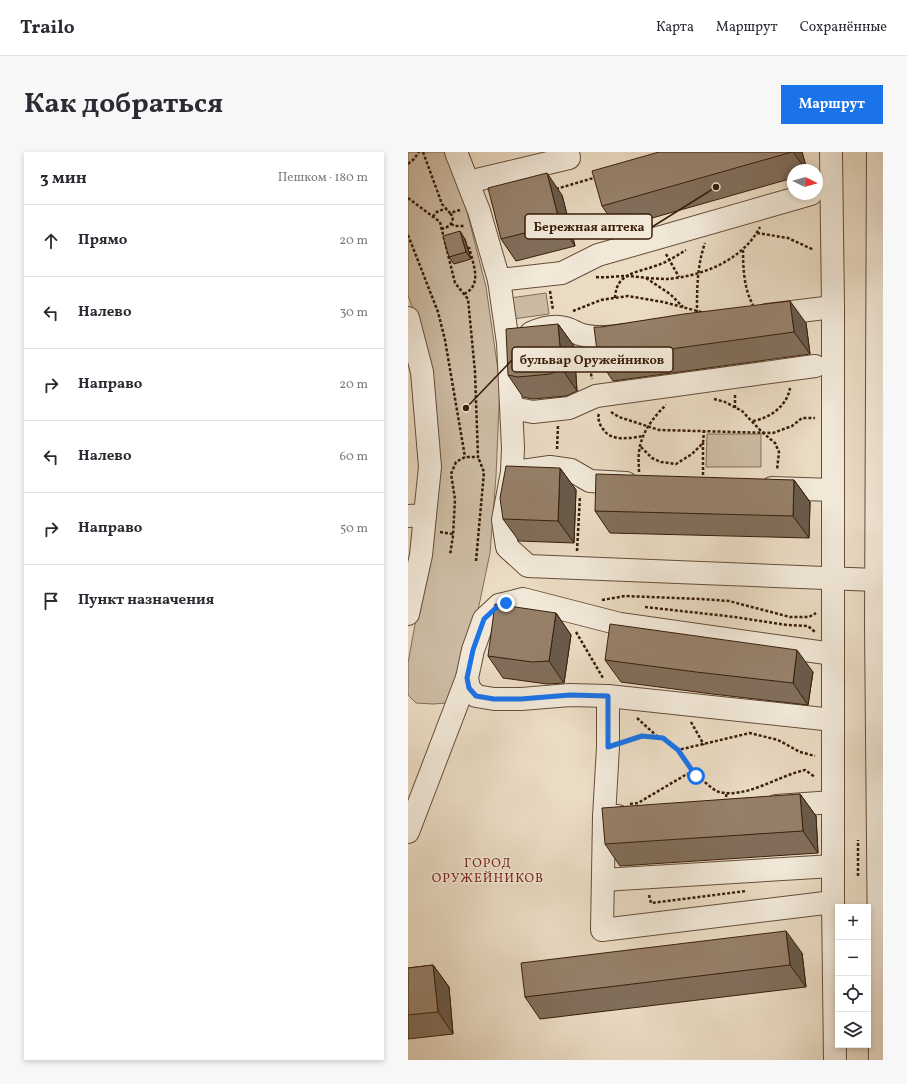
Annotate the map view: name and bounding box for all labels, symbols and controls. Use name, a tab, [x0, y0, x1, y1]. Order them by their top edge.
text: Trailo	[20, 15, 75, 41]
text: Карта	[656, 18, 694, 37]
text: Маршрут	[716, 18, 778, 37]
text: Сохранённые	[800, 18, 887, 37]
text: Как добраться	[24, 85, 223, 124]
button: Маршрут	[781, 85, 883, 124]
north arrow	[787, 164, 823, 200]
text: 3 мин	[40, 167, 87, 190]
text: Пешком · 180 m	[278, 169, 368, 187]
callout: Бережная аптека	[525, 214, 652, 239]
text: Бережная аптека	[533, 219, 645, 237]
icon: ahead	[40, 230, 62, 252]
text: Прямо	[78, 230, 127, 251]
text: 20 m	[339, 232, 368, 250]
icon: left	[40, 302, 62, 324]
text: Налево	[78, 302, 132, 323]
text: 30 m	[340, 304, 368, 322]
callout: бульвар Оружейников	[512, 347, 673, 372]
text: бульвар Оружейников	[520, 352, 664, 370]
icon: right	[40, 374, 62, 396]
text: Направо	[78, 374, 142, 395]
text: 20 m	[339, 376, 368, 394]
icon: left	[40, 446, 62, 468]
text: Налево	[78, 446, 132, 467]
text: 60 m	[340, 448, 368, 466]
icon: right	[40, 518, 62, 540]
text: Направо	[78, 518, 142, 539]
text: 50 m	[340, 520, 368, 538]
icon: arrive	[40, 590, 62, 612]
text: Пункт назначения	[78, 590, 214, 611]
route end	[497, 594, 515, 612]
route start	[687, 767, 705, 785]
district label: ГОРОД ОРУЖЕЙНИКОВ	[432, 855, 544, 888]
map controls	[835, 904, 871, 1048]
button: +	[835, 904, 871, 940]
button: −	[835, 940, 871, 976]
button: locate	[835, 976, 871, 1012]
button: layers	[835, 1012, 871, 1048]

